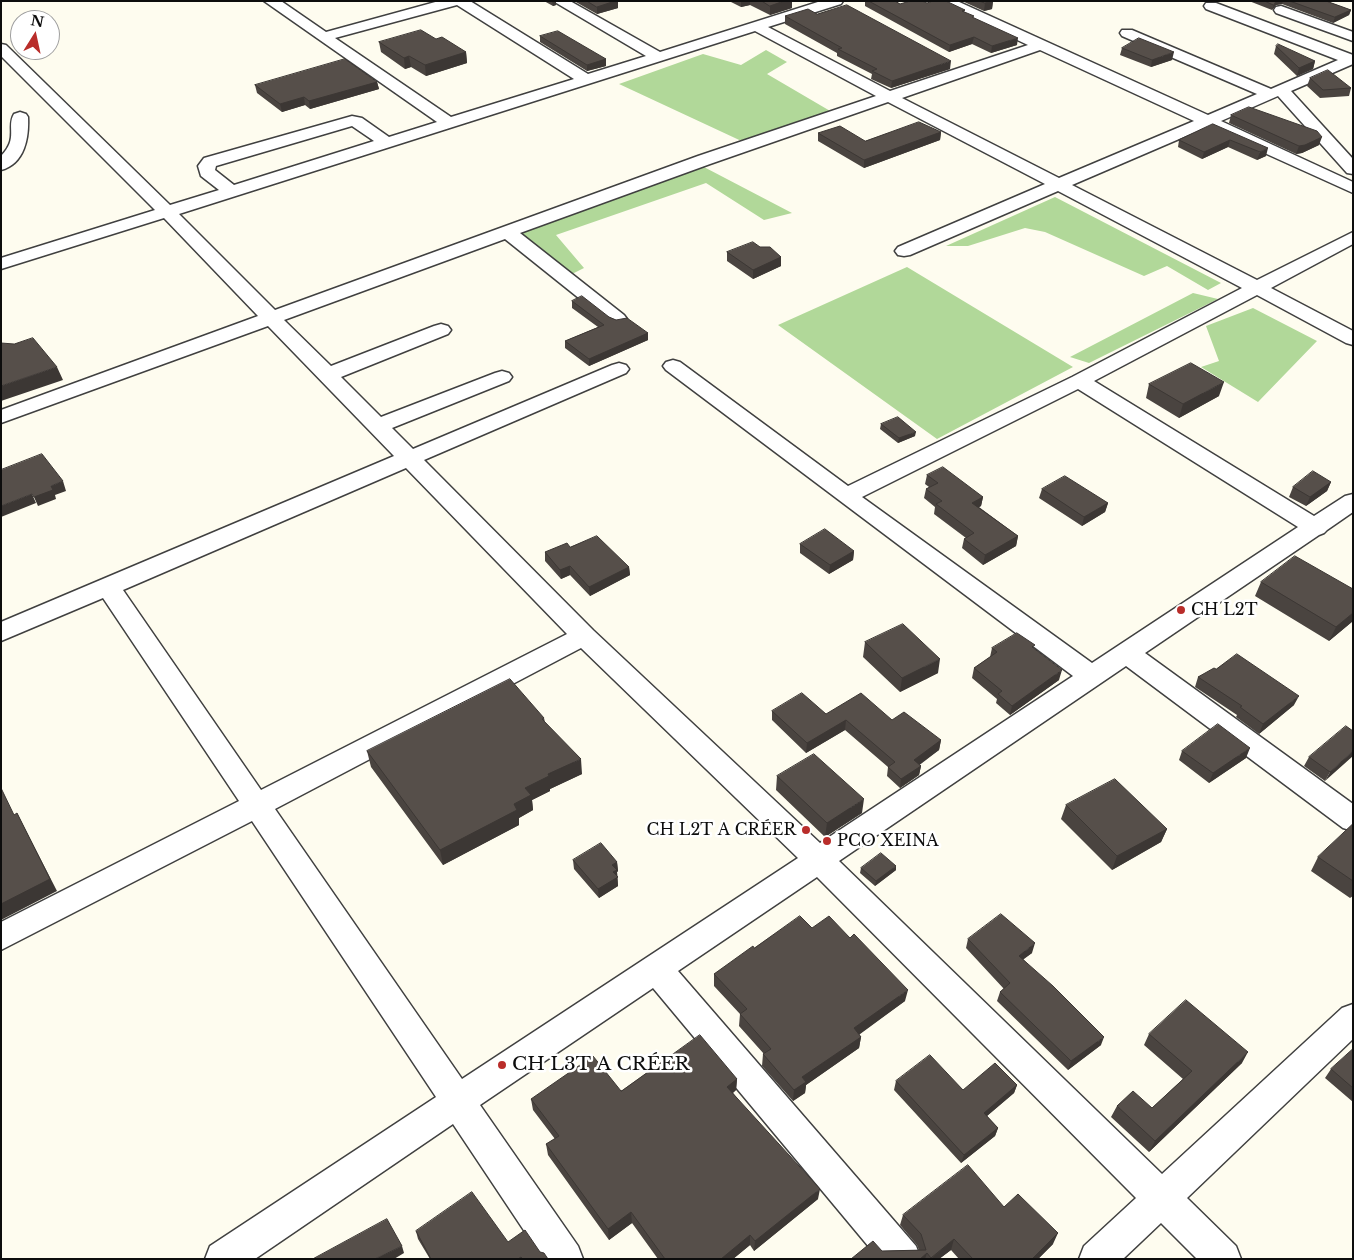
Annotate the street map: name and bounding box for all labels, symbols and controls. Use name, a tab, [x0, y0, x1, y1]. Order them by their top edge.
north arrow	[10, 10, 60, 60]
text: N	[29, 11, 45, 31]
place label: CH L2T	[1191, 600, 1258, 620]
marker: CH L2T	[1175, 604, 1187, 616]
place label: CH L2T A CRÉER	[647, 820, 796, 840]
marker: CH L2T A CRÉER	[800, 824, 812, 836]
place label: PCO XEINA	[837, 831, 938, 851]
marker: PCO XEINA	[821, 835, 833, 847]
place label: CH L3T A CRÉER	[512, 1054, 689, 1076]
marker: CH L3T A CRÉER	[496, 1059, 508, 1071]

